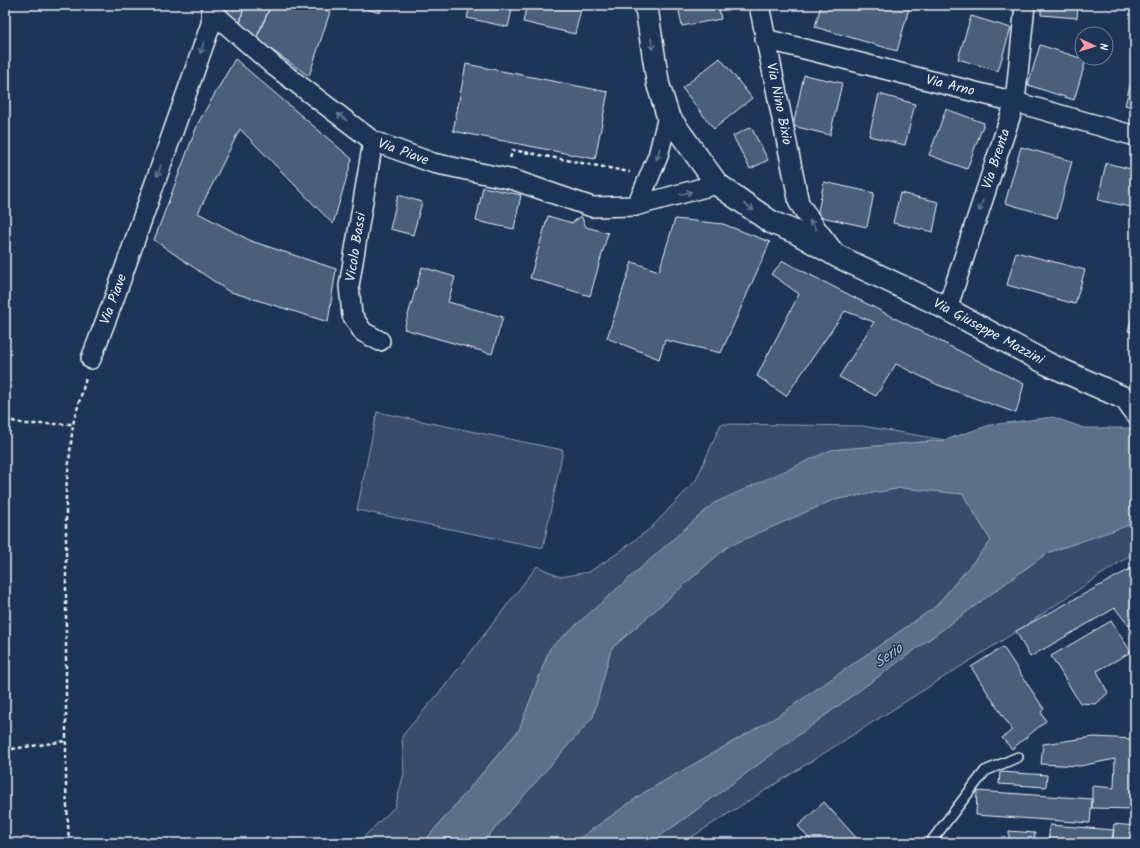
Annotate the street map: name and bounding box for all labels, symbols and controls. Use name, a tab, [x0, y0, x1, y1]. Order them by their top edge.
north arrow	[1074, 26, 1114, 66]
one-way arrow	[648, 37, 656, 50]
one-way arrow	[198, 42, 205, 55]
text: N	[1094, 43, 1112, 51]
street label: Via Nino Bixio	[760, 61, 798, 147]
street label: Via Arno	[923, 69, 977, 102]
one-way arrow	[336, 113, 347, 121]
street label: Via Brenta	[976, 126, 1016, 192]
street label: Via Piave	[375, 133, 432, 172]
one-way arrow	[654, 148, 661, 161]
one-way arrow	[154, 164, 162, 176]
one-way arrow	[679, 188, 692, 196]
one-way arrow	[976, 199, 984, 211]
one-way arrow	[744, 203, 755, 211]
street label: Vicolo Bassi	[340, 210, 372, 283]
one-way arrow	[809, 219, 817, 230]
street label: Via Piave	[94, 270, 133, 328]
street label: Via Giuseppe Mazzini	[929, 292, 1048, 371]
water label: Serio	[870, 637, 909, 674]

